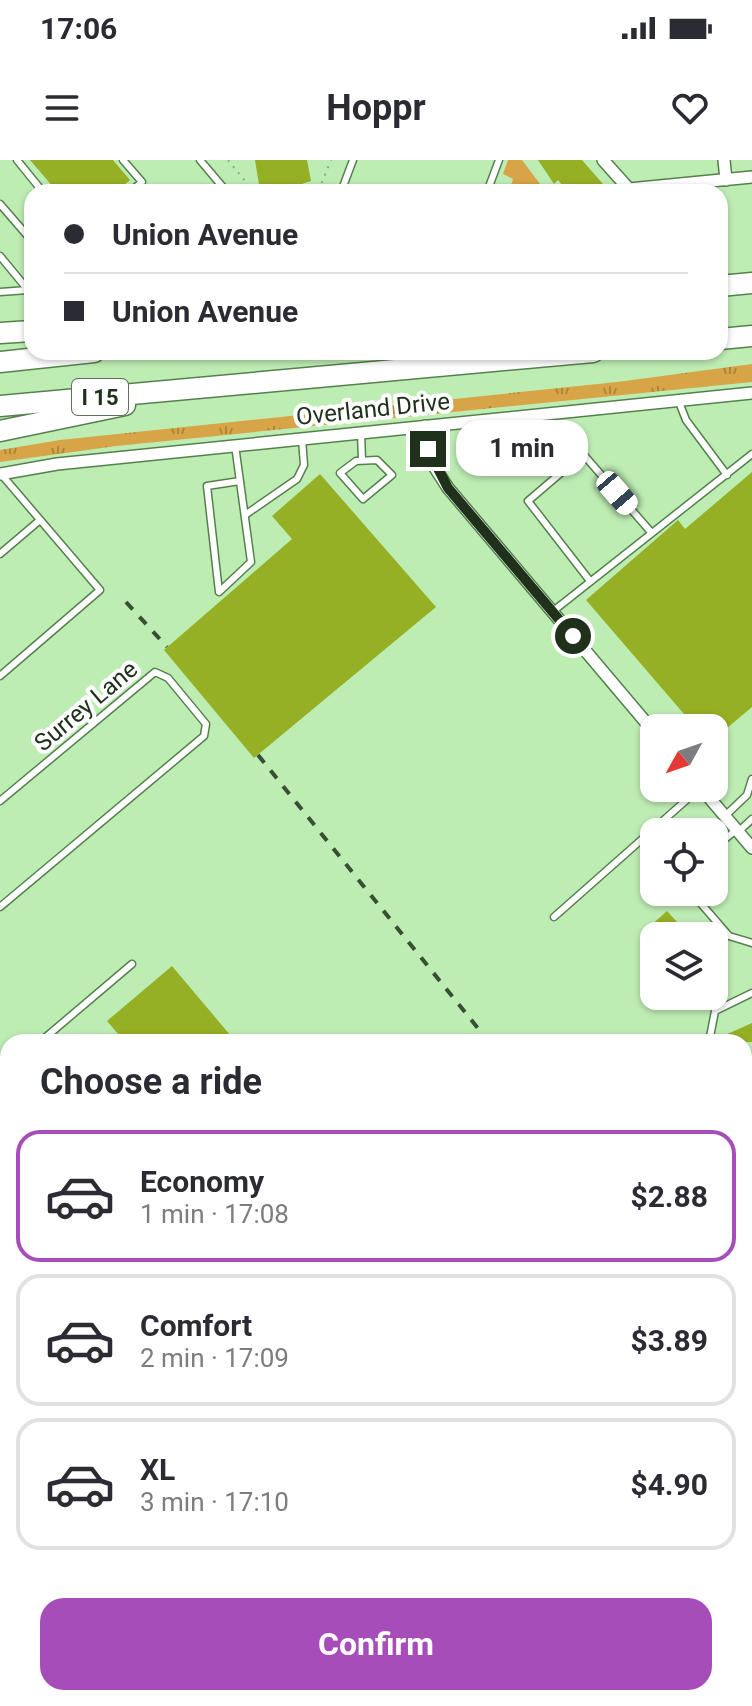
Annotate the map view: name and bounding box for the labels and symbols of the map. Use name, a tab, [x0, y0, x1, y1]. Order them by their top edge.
road number: I 15	[72, 379, 128, 415]
street label: Overland Drive	[295, 387, 451, 431]
callout: 1 min	[456, 421, 588, 477]
route end	[410, 431, 446, 467]
car	[592, 467, 642, 519]
route start	[555, 618, 591, 654]
street label: Surrey Lane	[29, 655, 143, 757]
north arrow	[640, 714, 728, 802]

